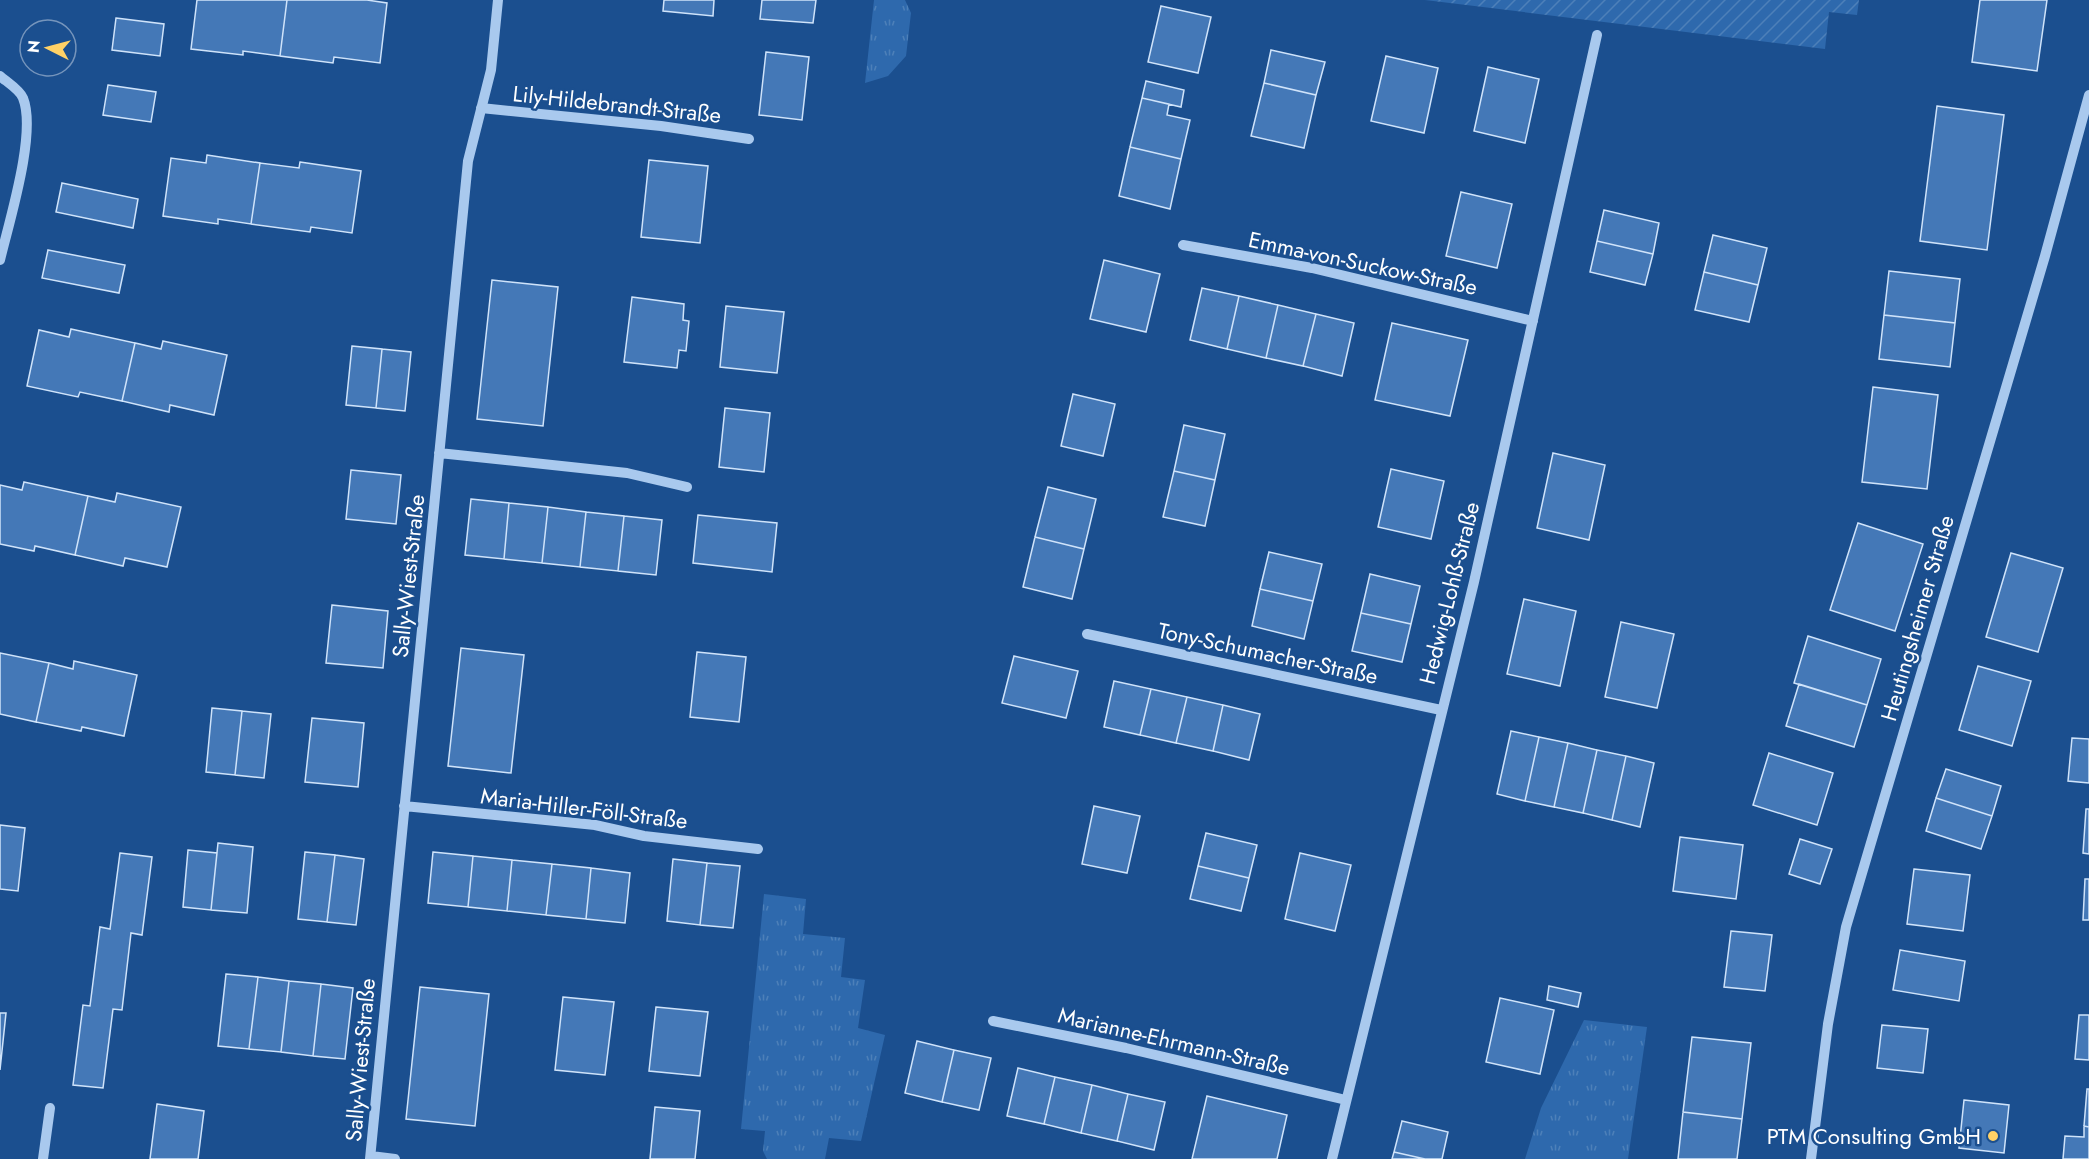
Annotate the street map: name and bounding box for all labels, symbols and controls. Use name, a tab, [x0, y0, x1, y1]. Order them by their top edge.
north arrow	[18, 18, 78, 78]
text: N	[21, 39, 46, 54]
street label: Lily-Hildebrandt-Straße	[511, 77, 723, 131]
street label: Emma-von-Suckow-Straße	[1246, 223, 1480, 303]
street label: Sally-Wiest-Straße	[384, 493, 432, 659]
street label: Hedwig-Lohß-Straße	[1411, 498, 1487, 688]
street label: Heutingsheimer Straße	[1872, 511, 1962, 725]
street label: Tony-Schumacher-Straße	[1155, 614, 1381, 692]
street label: Maria-Hiller-Föll-Straße	[479, 779, 689, 837]
street label: Sally-Wiest-Straße	[337, 977, 383, 1143]
street label: Marianne-Ehrmann-Straße	[1055, 999, 1293, 1083]
place label: PTM Consulting GmbH	[1767, 1120, 1981, 1152]
marker: PTM Consulting GmbH	[1986, 1129, 2000, 1143]

